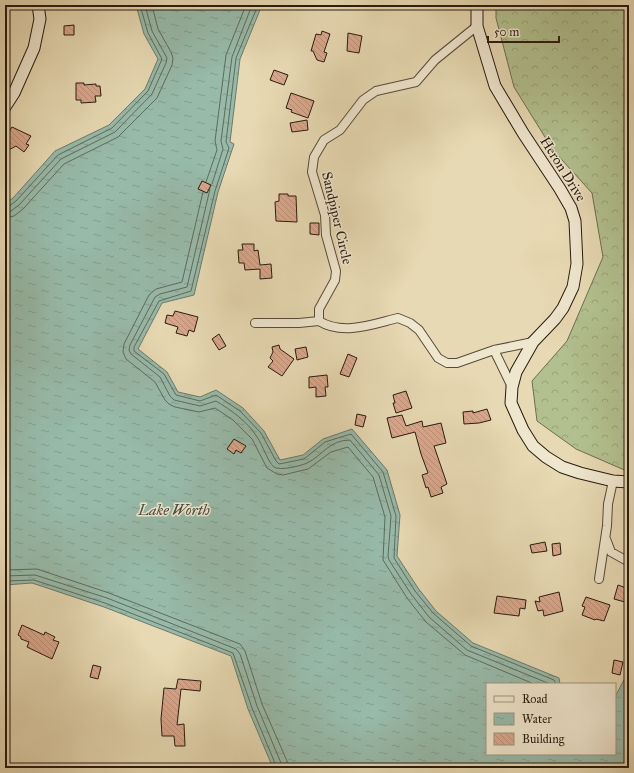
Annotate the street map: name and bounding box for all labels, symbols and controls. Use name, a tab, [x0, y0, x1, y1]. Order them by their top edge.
scale bar	[488, 18, 559, 44]
text: 50 m	[494, 25, 519, 39]
street label: Heron Drive	[536, 134, 590, 205]
street label: Sandpiper Circle	[318, 170, 356, 266]
water label: Lake Worth	[137, 501, 210, 519]
legend	[486, 683, 616, 755]
text: Road	[522, 692, 548, 706]
text: Water	[522, 712, 552, 726]
text: Building	[522, 732, 565, 747]

